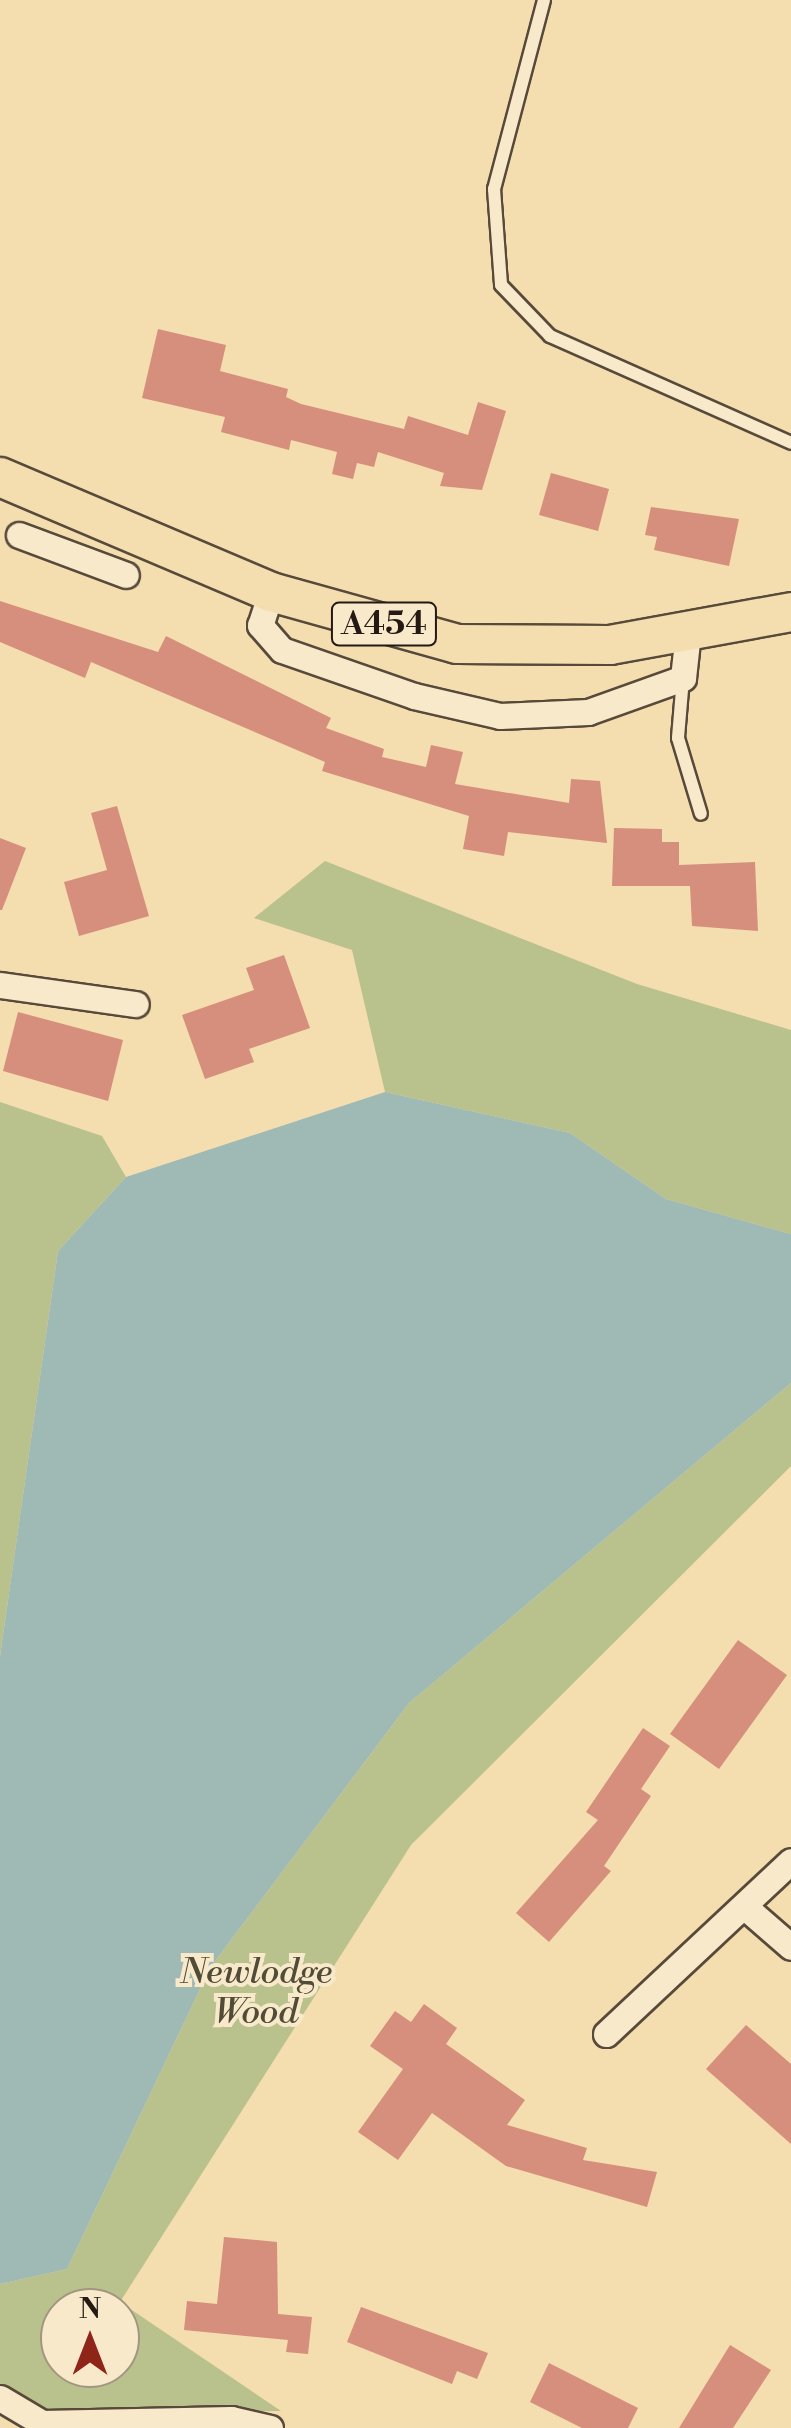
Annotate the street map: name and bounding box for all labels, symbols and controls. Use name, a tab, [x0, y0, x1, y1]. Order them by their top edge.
road number: A454	[329, 597, 439, 651]
park label: Newlodge Wood	[180, 1952, 332, 2034]
north arrow	[40, 2288, 140, 2388]
text: N	[79, 2292, 101, 2327]

